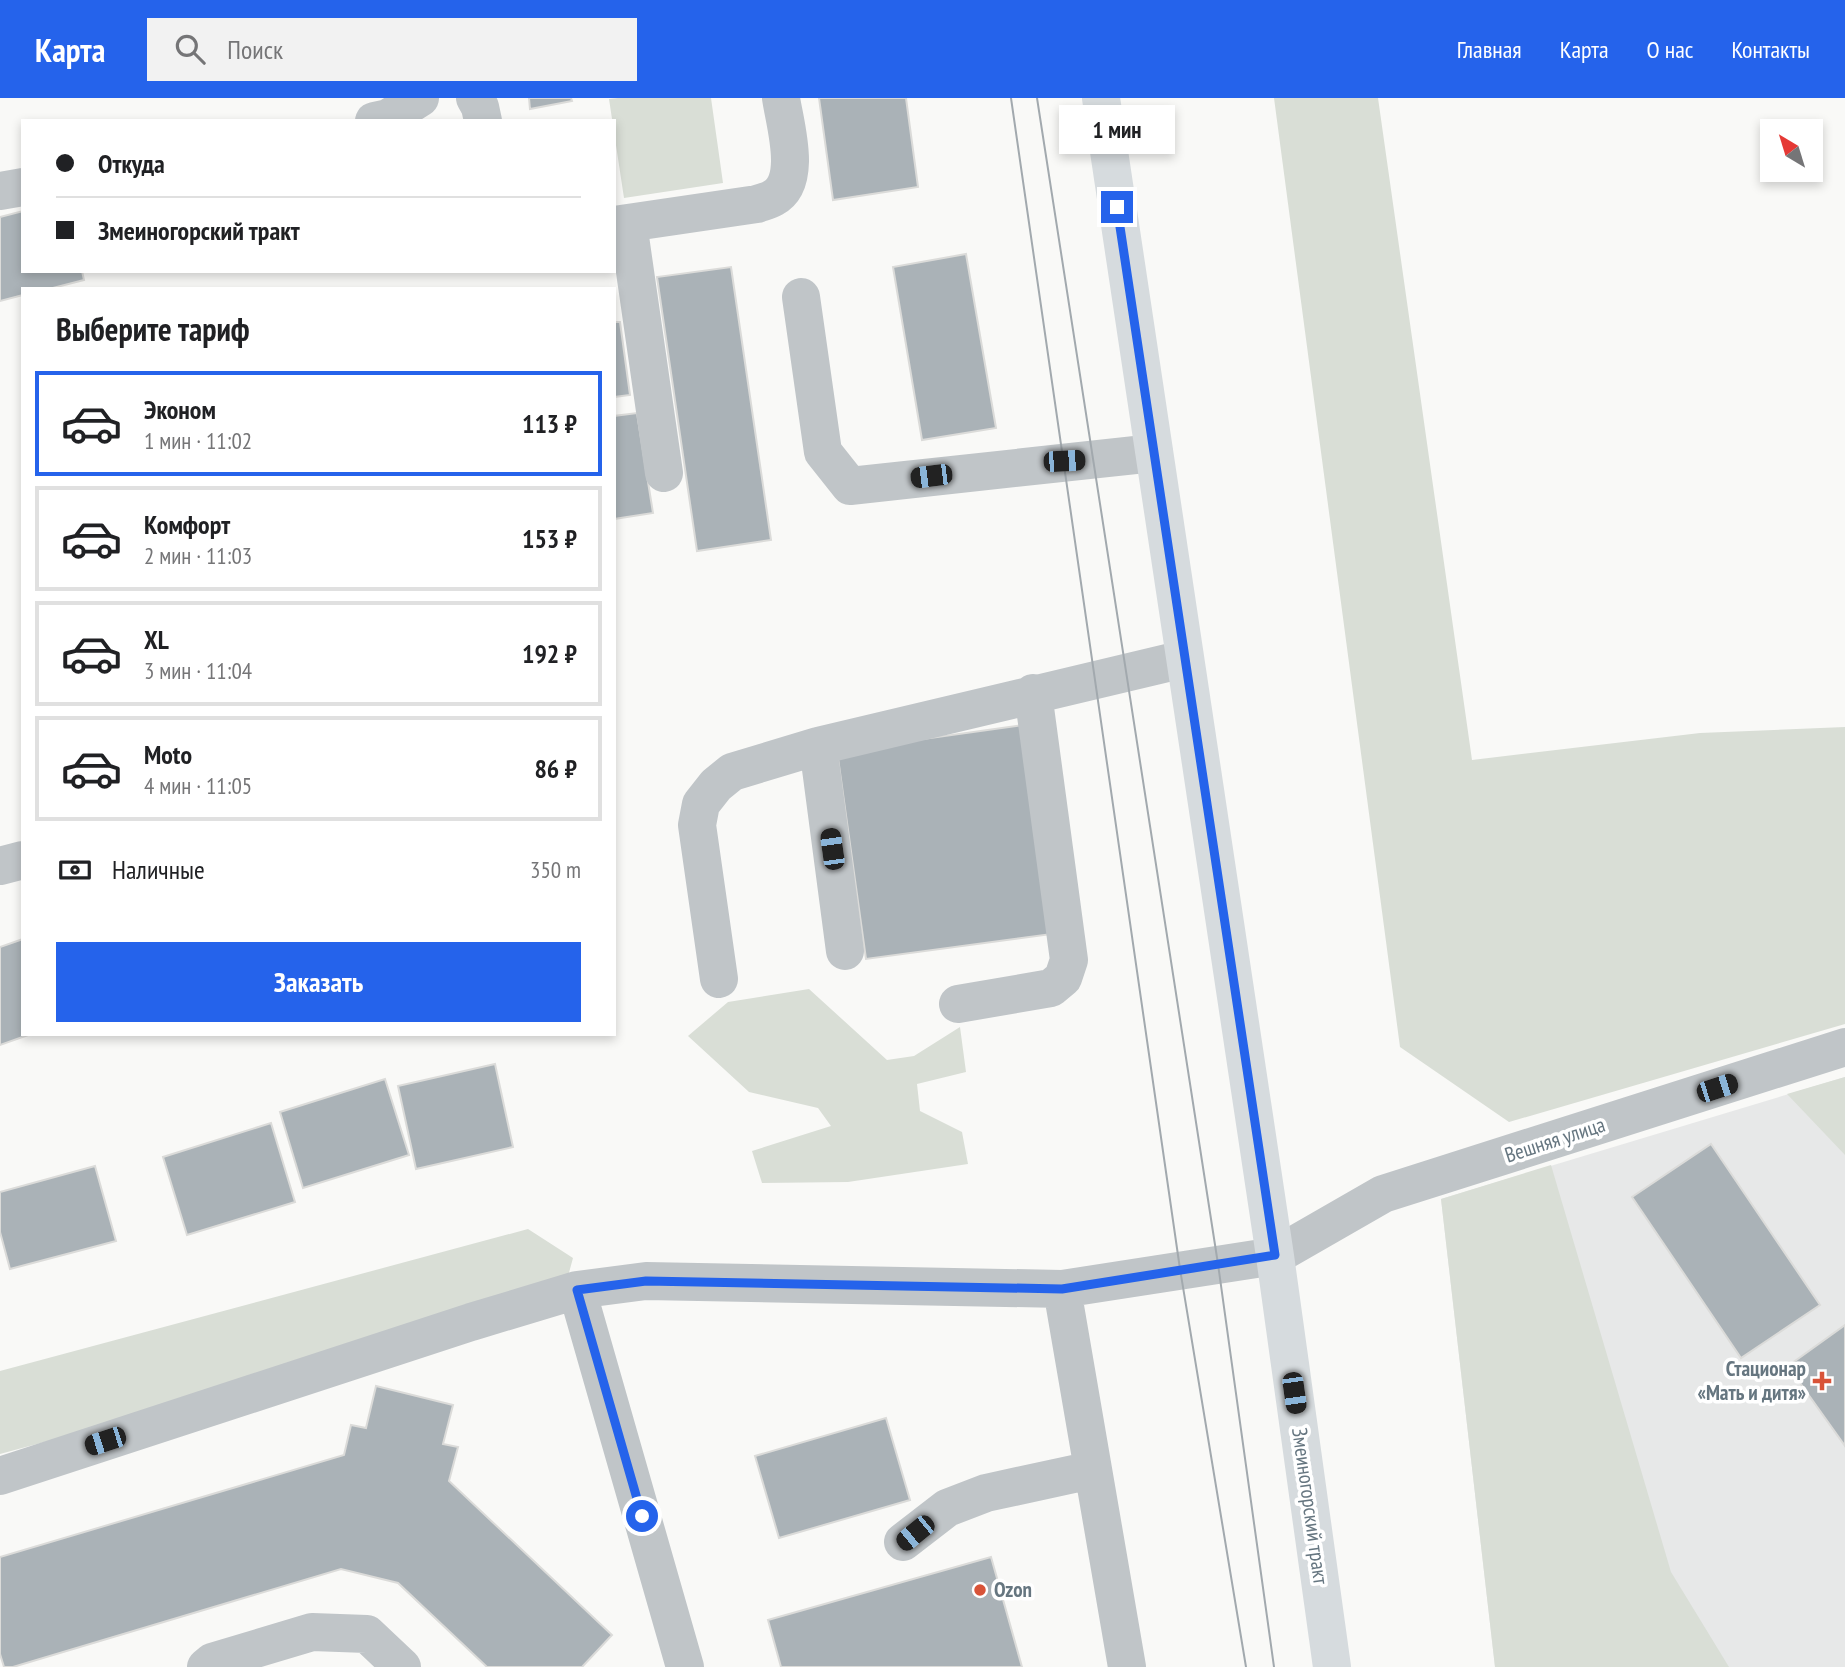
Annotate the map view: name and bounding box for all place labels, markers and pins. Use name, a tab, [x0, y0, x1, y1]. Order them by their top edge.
place label: Стационар «Мать и дитя»	[1697, 1355, 1806, 1406]
marker: Стационар «Мать и дитя»	[1812, 1371, 1832, 1391]
place label: Ozon	[994, 1576, 1032, 1603]
marker: Ozon	[972, 1582, 988, 1598]

